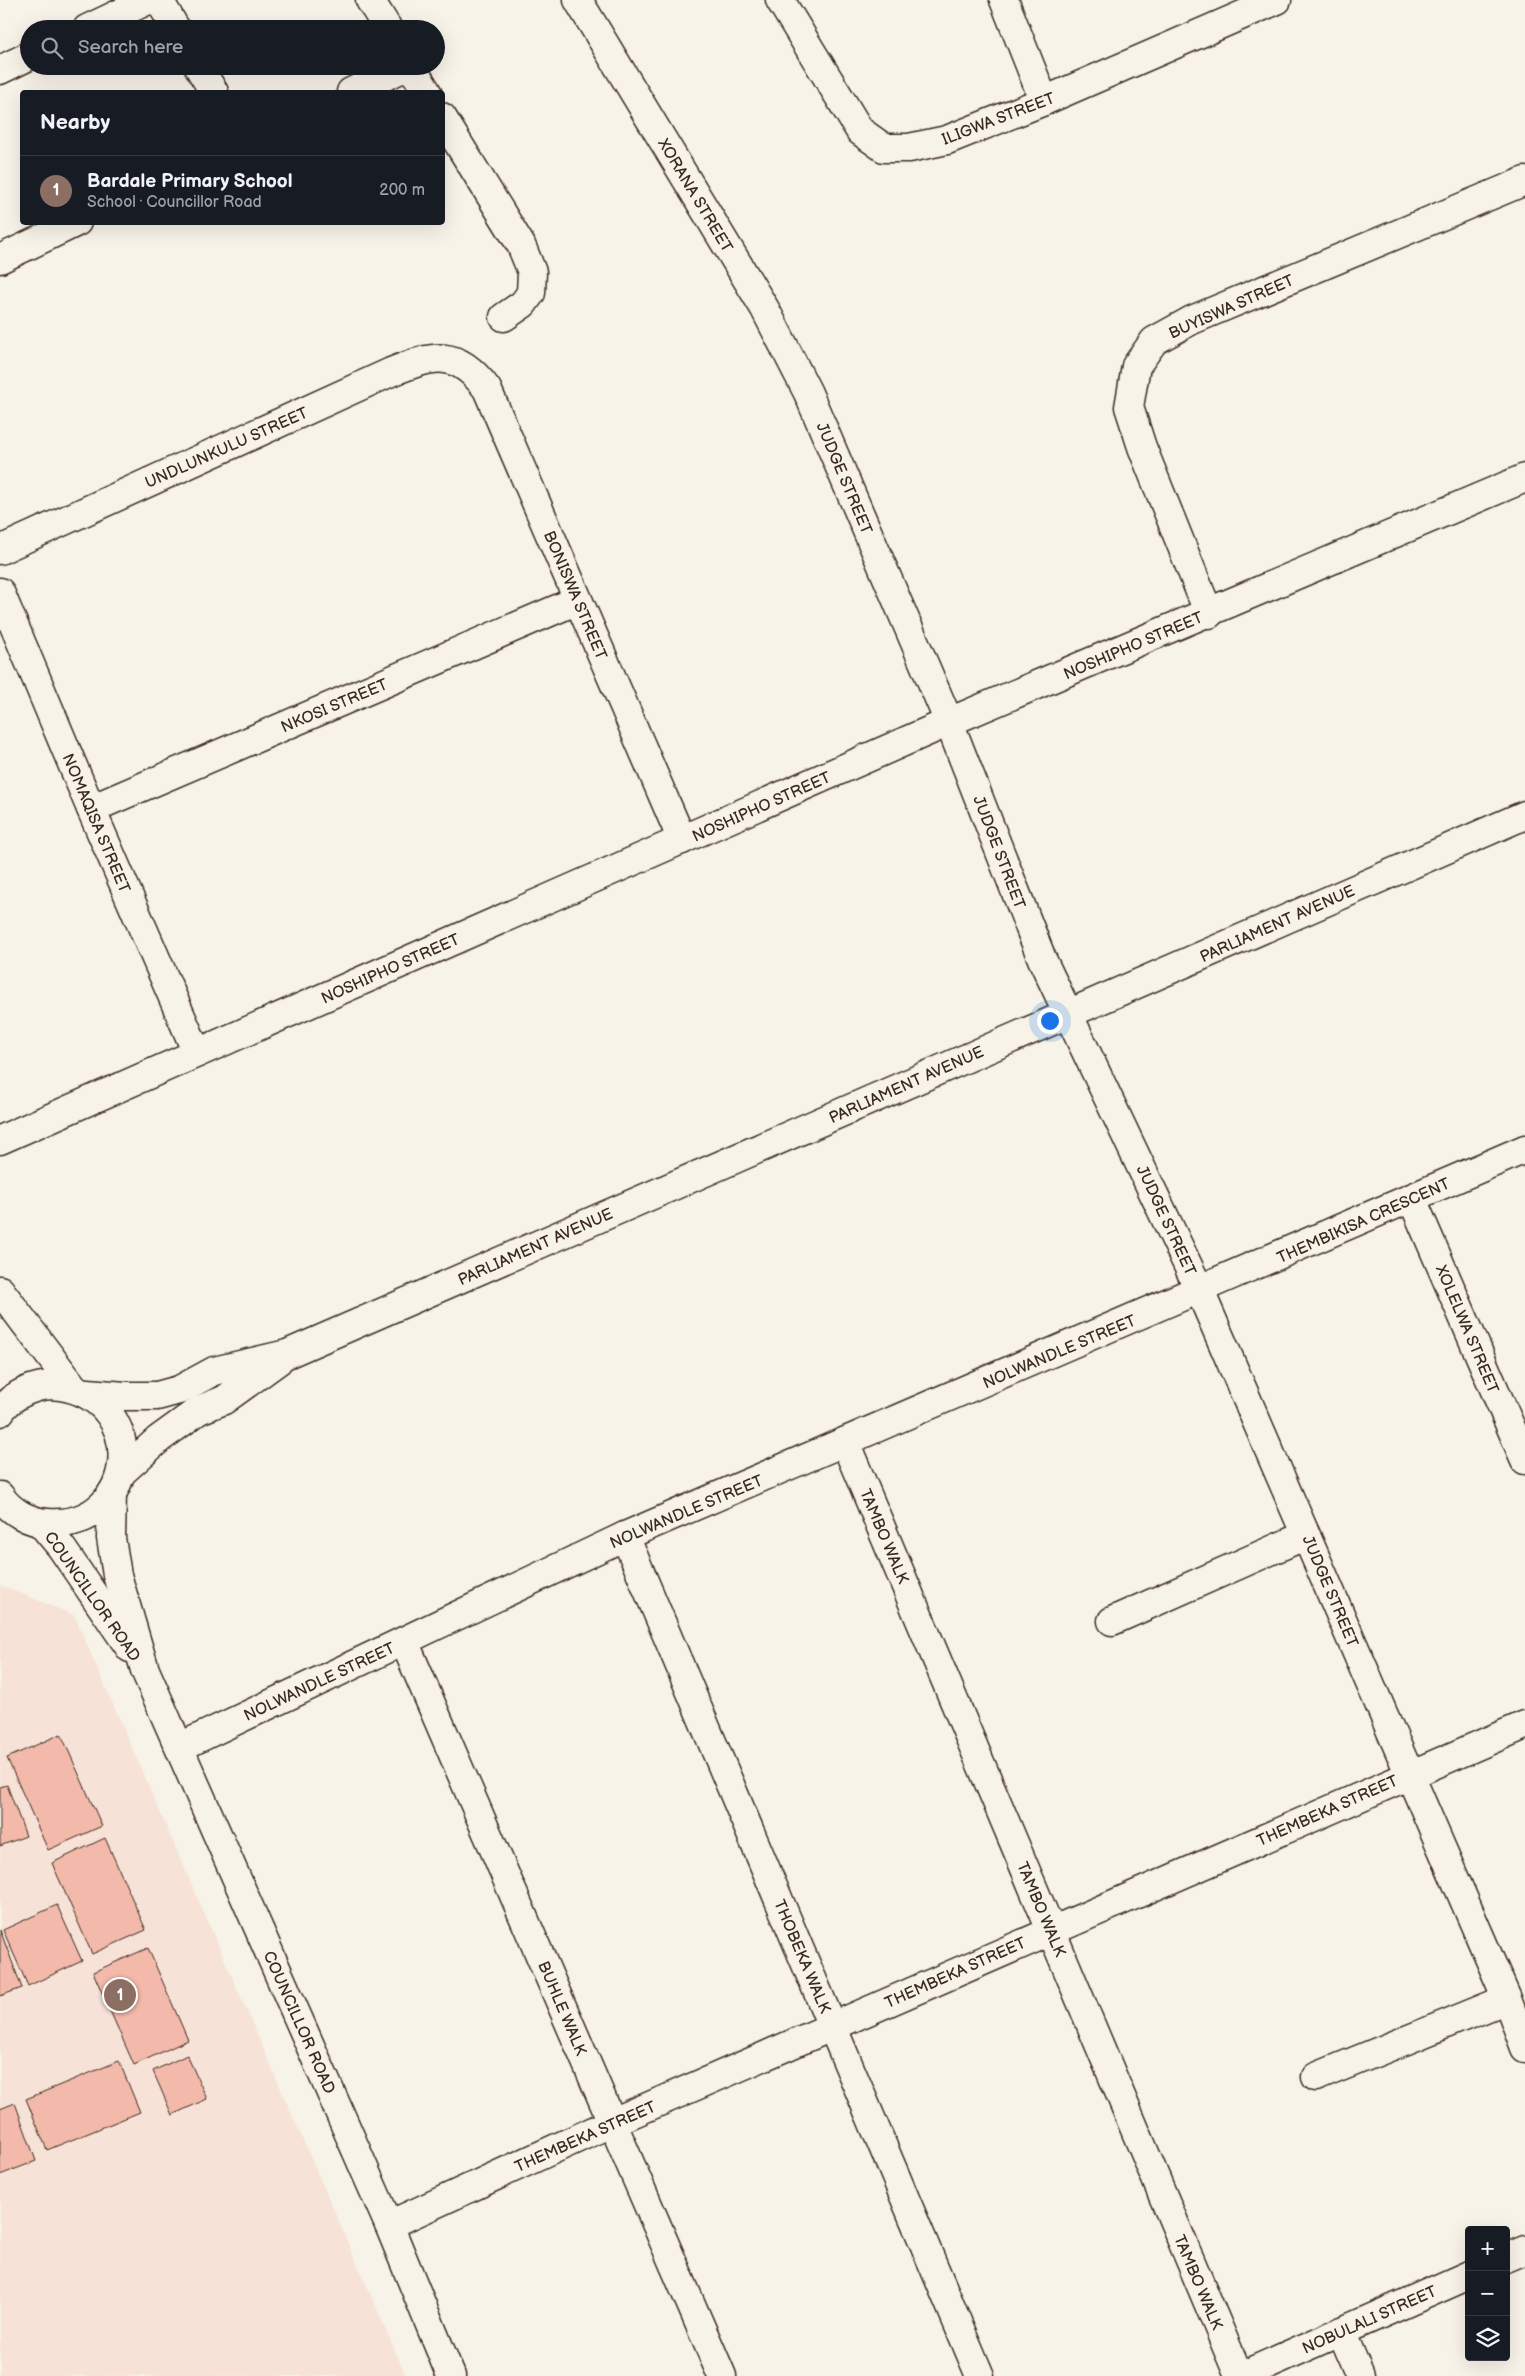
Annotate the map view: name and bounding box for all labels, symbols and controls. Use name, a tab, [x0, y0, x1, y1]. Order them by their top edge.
search box	[20, 20, 445, 75]
icon: search	[38, 34, 66, 62]
text: Search here	[78, 36, 183, 59]
street label: ILIGWA STREET	[939, 89, 1058, 150]
text: Nearby	[40, 110, 110, 135]
street label: XORANA STREET	[653, 135, 736, 256]
text: Bardale Primary School	[87, 170, 292, 193]
text: 1	[53, 181, 59, 200]
text: 200 m	[379, 181, 425, 200]
text: School · Councillor Road	[87, 193, 262, 212]
street label: BUYISWA STREET	[1166, 271, 1297, 343]
street label: UNDLUNKULU STREET	[142, 404, 311, 493]
street label: JUDGE STREET	[812, 420, 876, 538]
street label: BONISWA STREET	[539, 528, 610, 663]
street label: NOSHIPHO STREET	[1061, 608, 1206, 684]
street label: NKOSI STREET	[278, 675, 391, 737]
street label: NOMAQISA STREET	[58, 751, 134, 896]
street label: NOSHIPHO STREET	[689, 768, 834, 846]
street label: JUDGE STREET	[968, 793, 1029, 912]
street label: PARLIAMENT AVENUE	[1197, 882, 1358, 967]
street label: NOSHIPHO STREET	[318, 930, 463, 1008]
your location	[1037, 1008, 1063, 1034]
street label: PARLIAMENT AVENUE	[826, 1043, 987, 1128]
street label: JUDGE STREET	[1132, 1162, 1200, 1279]
street label: THEMBIKISA CRESCENT	[1274, 1174, 1453, 1268]
street label: PARLIAMENT AVENUE	[455, 1205, 616, 1290]
street label: XOLELWA STREET	[1431, 1262, 1502, 1397]
street label: NOLWANDLE STREET	[980, 1311, 1139, 1393]
street label: NOLWANDLE STREET	[607, 1471, 766, 1553]
street label: TAMBO WALK	[855, 1486, 912, 1587]
street label: COUNCILLOR ROAD	[40, 1528, 144, 1665]
street label: JUDGE STREET	[1298, 1533, 1362, 1651]
street label: NOLWANDLE STREET	[241, 1639, 398, 1726]
street label: THEMBEKA STREET	[1254, 1772, 1401, 1851]
street label: TAMBO WALK	[1012, 1859, 1069, 1960]
street label: THOBEKA WALK	[769, 1897, 834, 2017]
street label: THEMBEKA STREET	[882, 1934, 1029, 2013]
street label: COUNCILLOR ROAD	[259, 1948, 339, 2097]
street label: BUHLE WALK	[533, 1959, 590, 2059]
pin: 1	[104, 1976, 136, 2014]
street label: THEMBEKA STREET	[512, 2098, 659, 2177]
map controls	[1465, 2226, 1510, 2361]
button: +	[1465, 2226, 1510, 2271]
street label: TAMBO WALK	[1169, 2232, 1226, 2333]
button: −	[1465, 2271, 1510, 2316]
street label: NOBULALI STREET	[1299, 2282, 1440, 2359]
button: layers	[1465, 2316, 1510, 2361]

